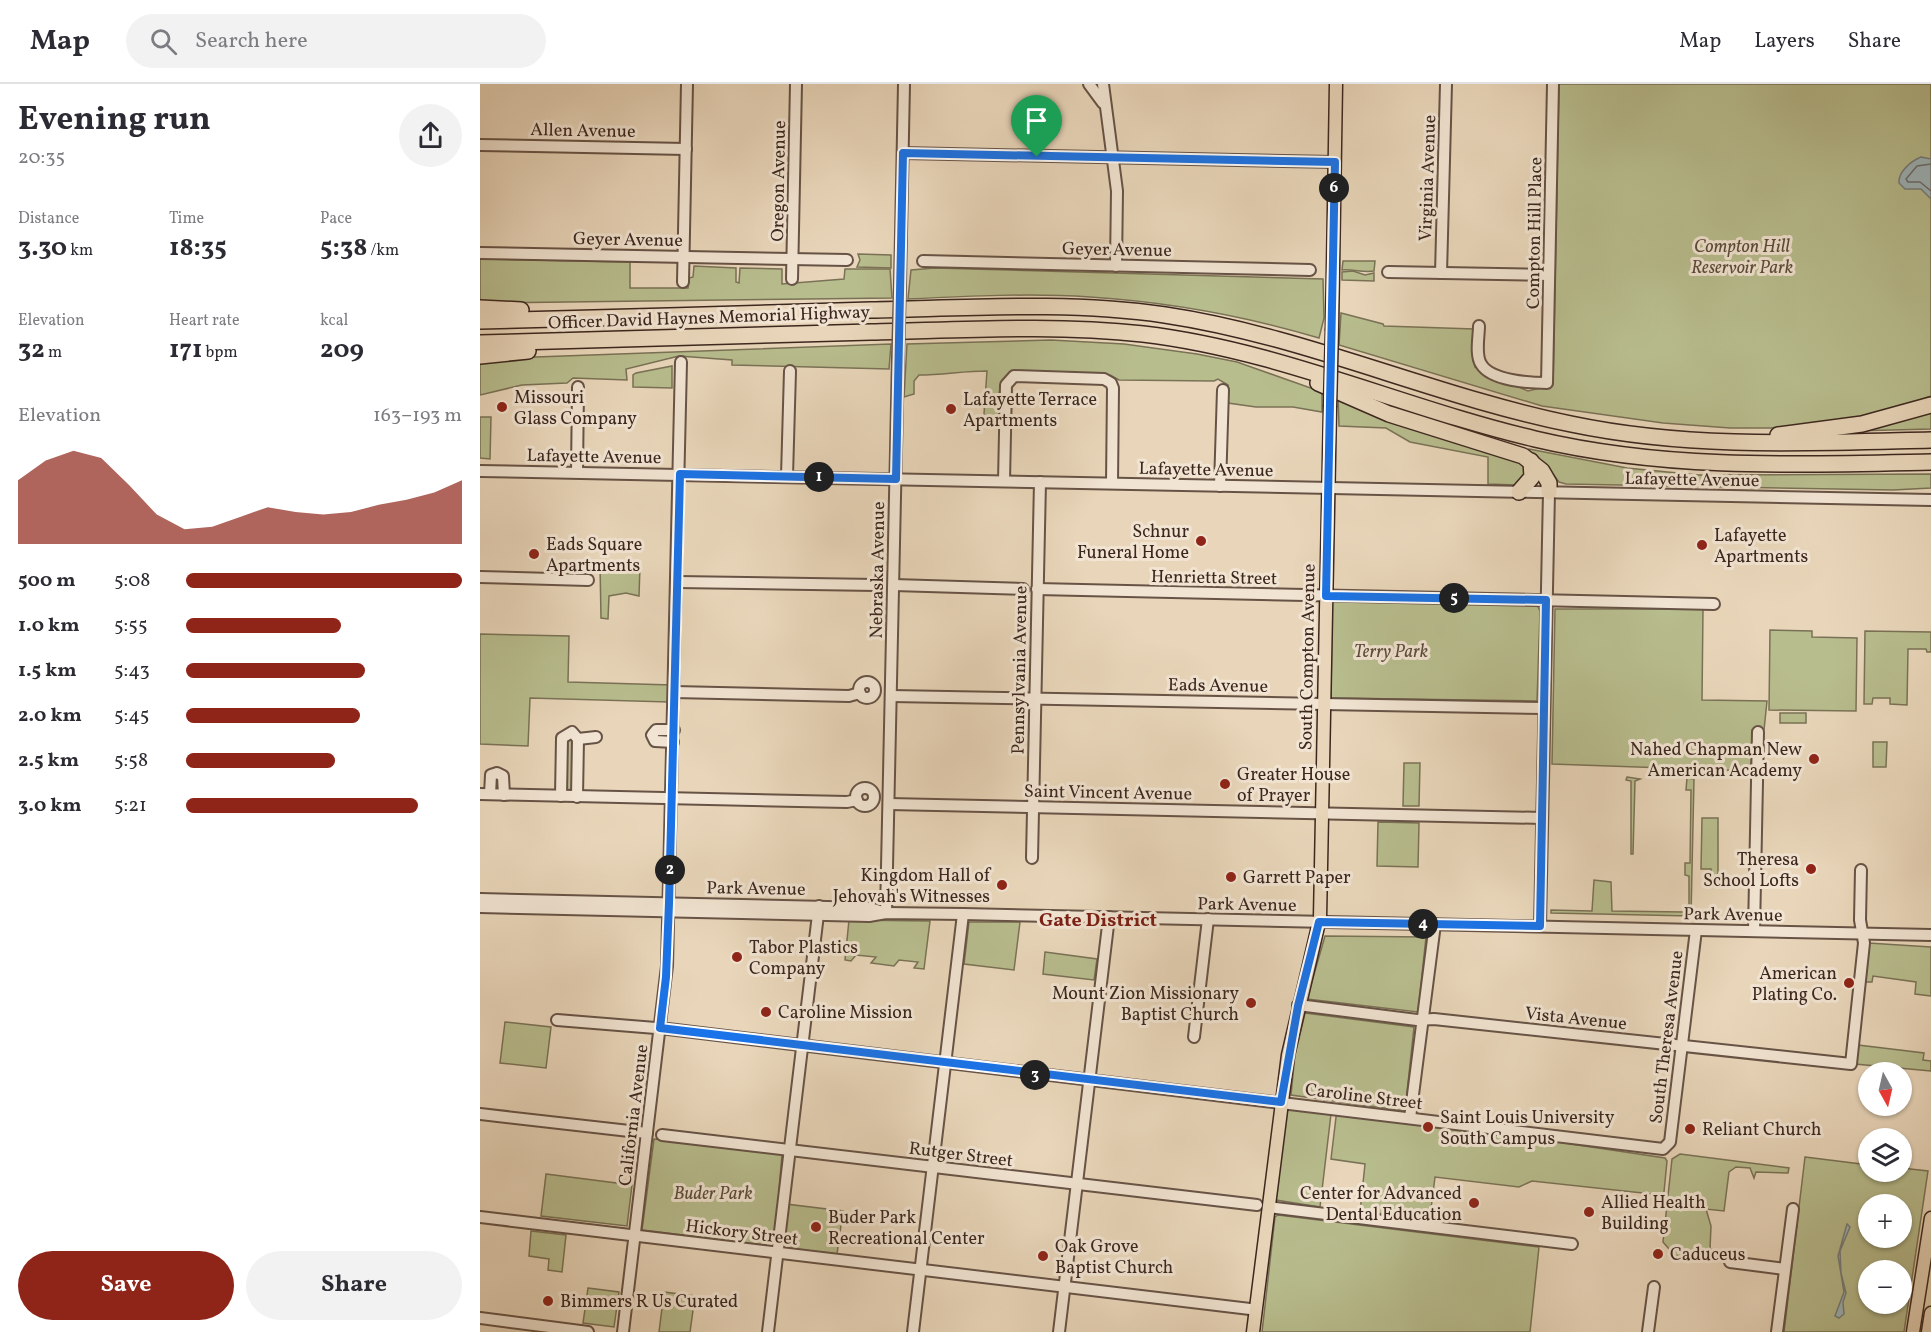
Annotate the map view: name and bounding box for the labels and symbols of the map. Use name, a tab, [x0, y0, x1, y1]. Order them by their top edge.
pin	[1011, 95, 1062, 157]
street label: Virginia Avenue	[1414, 114, 1443, 242]
street label: Allen Avenue	[530, 118, 636, 145]
street label: Oregon Avenue	[766, 120, 793, 242]
street label: Compton Hill Place	[1522, 157, 1549, 309]
pin: 6	[1319, 173, 1349, 203]
street label: Geyer Avenue	[573, 227, 683, 254]
park label: Compton Hill Reservoir Park	[1691, 235, 1793, 281]
street label: Geyer Avenue	[1062, 237, 1172, 264]
street label: Officer David Haynes Memorial Highway	[548, 300, 871, 337]
place label: Missouri Glass Company	[514, 386, 637, 432]
place label: Lafayette Terrace Apartments	[963, 388, 1097, 434]
marker: Missouri Glass Company	[495, 400, 509, 414]
marker: Lafayette Terrace Apartments	[944, 402, 958, 416]
street label: Lafayette Avenue	[526, 444, 662, 471]
street label: Lafayette Avenue	[1138, 457, 1274, 484]
pin: 1	[804, 462, 834, 492]
street label: Lafayette Avenue	[1624, 467, 1760, 494]
street label: Nebraska Avenue	[865, 501, 892, 639]
place label: Schnur Funeral Home	[1077, 520, 1189, 566]
place label: Lafayette Apartments	[1714, 524, 1808, 570]
place label: Eads Square Apartments	[546, 533, 642, 579]
marker: Schnur Funeral Home	[1194, 534, 1208, 548]
marker: Lafayette Apartments	[1695, 538, 1709, 552]
marker: Eads Square Apartments	[527, 547, 541, 561]
street label: South Compton Avenue	[1294, 563, 1323, 751]
street label: Henrietta Street	[1150, 565, 1277, 592]
pin: 5	[1439, 583, 1469, 613]
street label: Pennsylvania Avenue	[1007, 585, 1034, 755]
park label: Terry Park	[1354, 640, 1428, 665]
street label: Eads Avenue	[1168, 673, 1268, 700]
place label: Nahed Chapman New American Academy	[1630, 738, 1802, 784]
marker: Nahed Chapman New American Academy	[1807, 752, 1821, 766]
place label: Greater House of Prayer	[1237, 763, 1350, 809]
marker: Greater House of Prayer	[1218, 777, 1232, 791]
street label: Saint Vincent Avenue	[1024, 780, 1192, 807]
place label: Theresa School Lofts	[1703, 848, 1799, 894]
pin: 2	[655, 855, 685, 885]
marker: Theresa School Lofts	[1804, 862, 1818, 876]
place label: Kingdom Hall of Jehovah's Witnesses	[833, 864, 992, 910]
place label: Garrett Paper	[1243, 866, 1351, 891]
marker: Garrett Paper	[1224, 870, 1238, 884]
street label: Park Avenue	[706, 876, 806, 903]
marker: Kingdom Hall of Jehovah's Witnesses	[995, 878, 1009, 892]
street label: Park Avenue	[1197, 892, 1297, 919]
street label: Park Avenue	[1683, 902, 1783, 929]
district label: Gate District	[1039, 907, 1157, 935]
pin: 4	[1408, 909, 1438, 939]
place label: Tabor Plastics Company	[749, 936, 858, 982]
street label: South Theresa Avenue	[1644, 949, 1691, 1125]
marker: Tabor Plastics Company	[730, 950, 744, 964]
place label: American Plating Co.	[1752, 962, 1837, 1008]
marker: American Plating Co.	[1842, 976, 1856, 990]
place label: Mount Zion Missionary Baptist Church	[1052, 982, 1239, 1028]
marker: Mount Zion Missionary Baptist Church	[1244, 996, 1258, 1010]
place label: Caroline Mission	[778, 1001, 913, 1026]
street label: Vista Avenue	[1524, 1002, 1628, 1037]
marker: Caroline Mission	[759, 1005, 773, 1019]
street label: California Avenue	[613, 1043, 656, 1187]
pin: 3	[1020, 1060, 1050, 1090]
north arrow	[1858, 1062, 1912, 1116]
street label: Caroline Street	[1303, 1078, 1424, 1117]
place label: Saint Louis University South Campus	[1440, 1106, 1615, 1152]
place label: Reliant Church	[1702, 1118, 1822, 1143]
marker: Saint Louis University South Campus	[1421, 1120, 1435, 1134]
marker: Reliant Church	[1683, 1122, 1697, 1136]
street label: Rutger Street	[907, 1137, 1014, 1174]
park label: Buder Park	[674, 1182, 752, 1207]
place label: Center for Advanced Dental Education	[1300, 1182, 1462, 1228]
place label: Allied Health Building	[1601, 1191, 1706, 1237]
marker: Center for Advanced Dental Education	[1467, 1196, 1481, 1210]
marker: Allied Health Building	[1582, 1205, 1596, 1219]
place label: Buder Park Recreational Center	[828, 1206, 985, 1252]
street label: Hickory Street	[684, 1214, 800, 1253]
marker: Buder Park Recreational Center	[809, 1220, 823, 1234]
place label: Oak Grove Baptist Church	[1055, 1235, 1174, 1281]
place label: Caduceus	[1670, 1243, 1745, 1268]
marker: Caduceus	[1651, 1247, 1665, 1261]
marker: Oak Grove Baptist Church	[1036, 1249, 1050, 1263]
place label: Bimmers R Us Curated	[560, 1290, 738, 1315]
marker: Bimmers R Us Curated	[541, 1294, 555, 1308]

